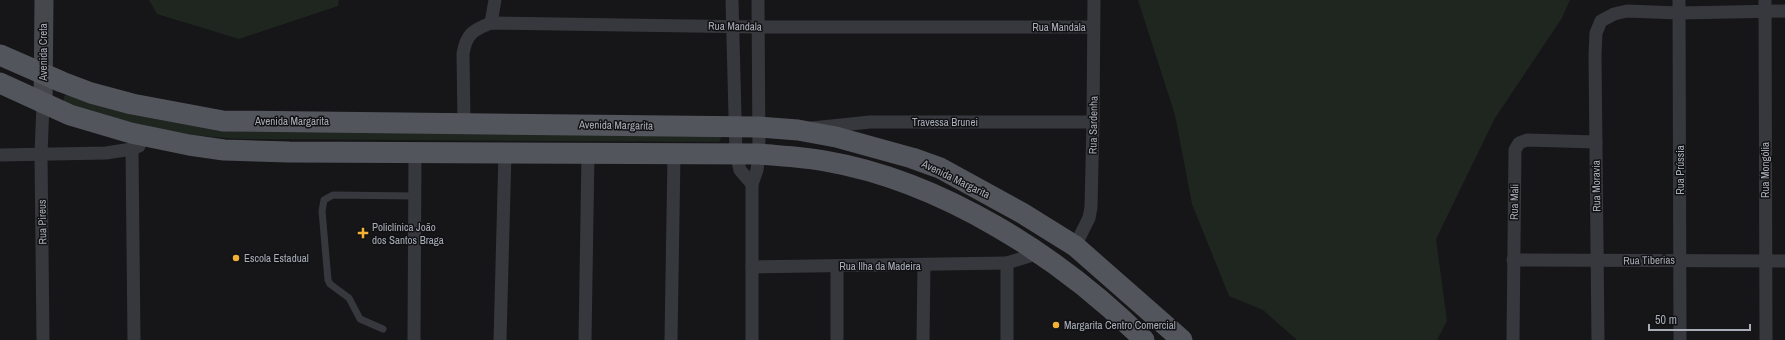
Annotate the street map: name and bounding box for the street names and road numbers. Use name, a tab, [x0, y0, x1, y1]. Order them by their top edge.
street label: Rua Mandala	[708, 19, 762, 33]
street label: Rua Mandala	[1032, 20, 1086, 34]
street label: Avenida Creta	[36, 23, 50, 82]
street label: Rua Sardenha	[1085, 96, 1101, 154]
street label: Avenida Margarita	[254, 114, 329, 128]
street label: Travessa Brunei	[912, 115, 978, 129]
street label: Avenida Margarita	[578, 117, 653, 133]
street label: Rua Mongólia	[1758, 142, 1772, 198]
street label: Rua Prússia	[1673, 145, 1687, 195]
street label: Avenida Margarita	[919, 156, 992, 202]
street label: Rua Moravia	[1589, 160, 1603, 212]
street label: Rua Mali	[1507, 184, 1521, 220]
street label: Rua Pireus	[35, 199, 49, 245]
street label: Rua Tiberias	[1623, 253, 1675, 267]
street label: Rua Ilha da Madeira	[839, 259, 921, 273]

